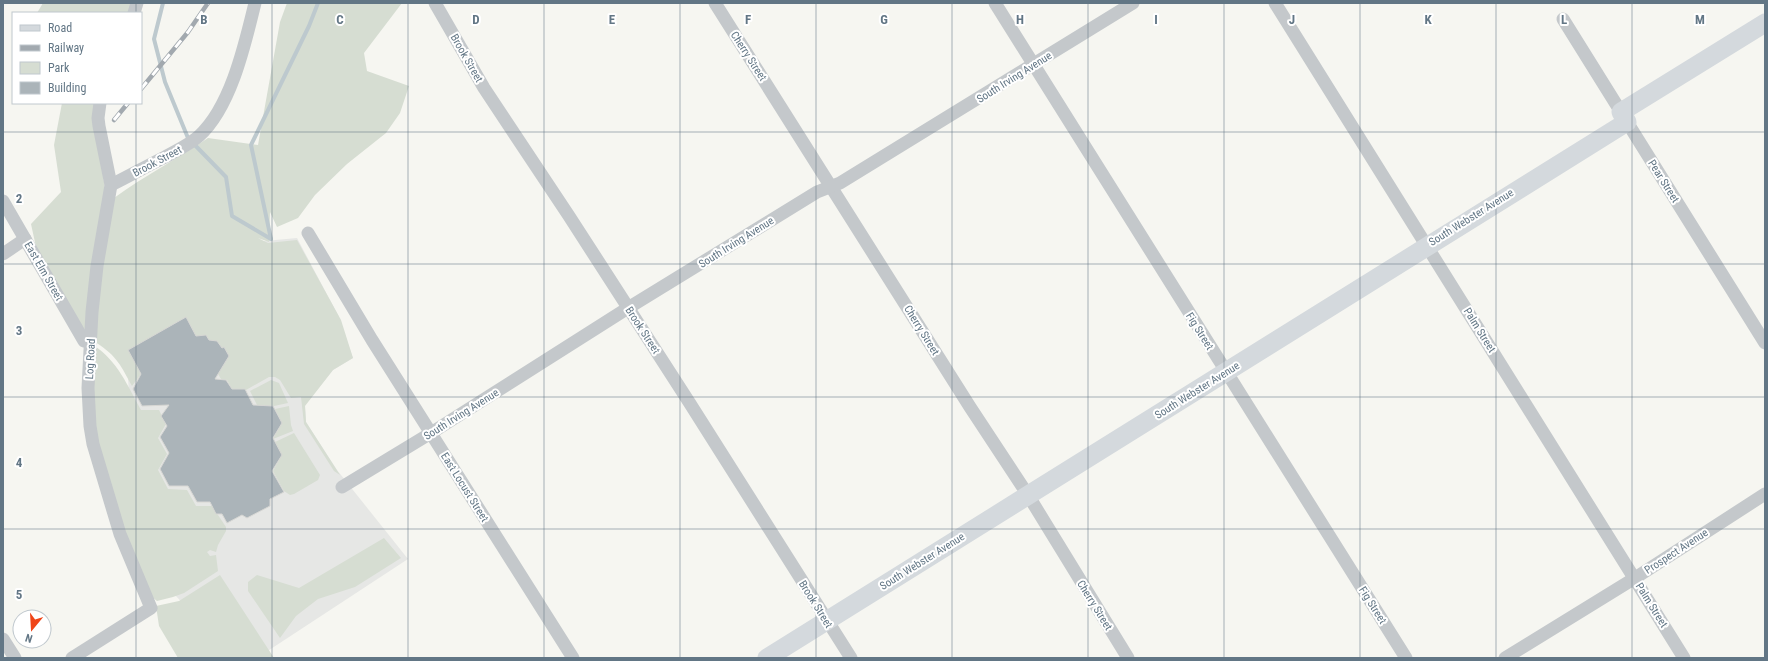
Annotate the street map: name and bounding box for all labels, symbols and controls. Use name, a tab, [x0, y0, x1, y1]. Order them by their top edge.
legend	[12, 12, 142, 104]
text: B	[200, 12, 208, 27]
text: C	[336, 12, 344, 27]
text: D	[472, 12, 480, 27]
text: E	[609, 12, 616, 27]
text: F	[745, 12, 751, 27]
text: G	[880, 12, 888, 27]
text: H	[1016, 12, 1024, 27]
text: I	[1154, 12, 1158, 27]
text: J	[1289, 12, 1295, 27]
text: K	[1424, 12, 1432, 27]
text: L	[1561, 12, 1567, 27]
text: M	[1695, 12, 1705, 27]
text: Road	[48, 21, 72, 35]
street label: Cherry Street	[728, 29, 769, 83]
street label: Brook Street	[448, 32, 486, 85]
text: Railway	[48, 41, 84, 55]
street label: South Irving Avenue	[974, 49, 1054, 106]
text: Park	[48, 61, 70, 75]
text: Building	[48, 81, 86, 95]
street label: Brook Street	[131, 143, 184, 180]
street label: Pear Street	[1645, 157, 1682, 205]
street label: South Webster Avenue	[1427, 186, 1516, 249]
text: 2	[16, 191, 23, 206]
street label: South Irving Avenue	[696, 214, 776, 271]
street label: East Elm Street	[21, 239, 66, 303]
street label: Cherry Street	[901, 303, 942, 358]
street label: Brook Street	[623, 304, 663, 356]
street label: Palm Street	[1461, 305, 1498, 355]
street label: Fig Street	[1183, 310, 1216, 352]
text: 3	[16, 323, 22, 338]
street label: Log Road	[83, 338, 98, 380]
street label: South Webster Avenue	[1153, 359, 1242, 422]
street label: South Irving Avenue	[421, 386, 501, 443]
street label: East Locust Street	[438, 450, 491, 524]
text: 4	[16, 455, 23, 470]
street label: Prospect Avenue	[1642, 526, 1710, 577]
street label: South Webster Avenue	[878, 530, 967, 593]
street label: Brook Street	[796, 578, 835, 630]
street label: Cherry Street	[1074, 578, 1115, 633]
street label: Palm Street	[1633, 580, 1670, 630]
street label: Fig Street	[1356, 584, 1389, 626]
text: 5	[16, 587, 23, 602]
north arrow	[12, 609, 52, 649]
text: N	[24, 631, 34, 645]

